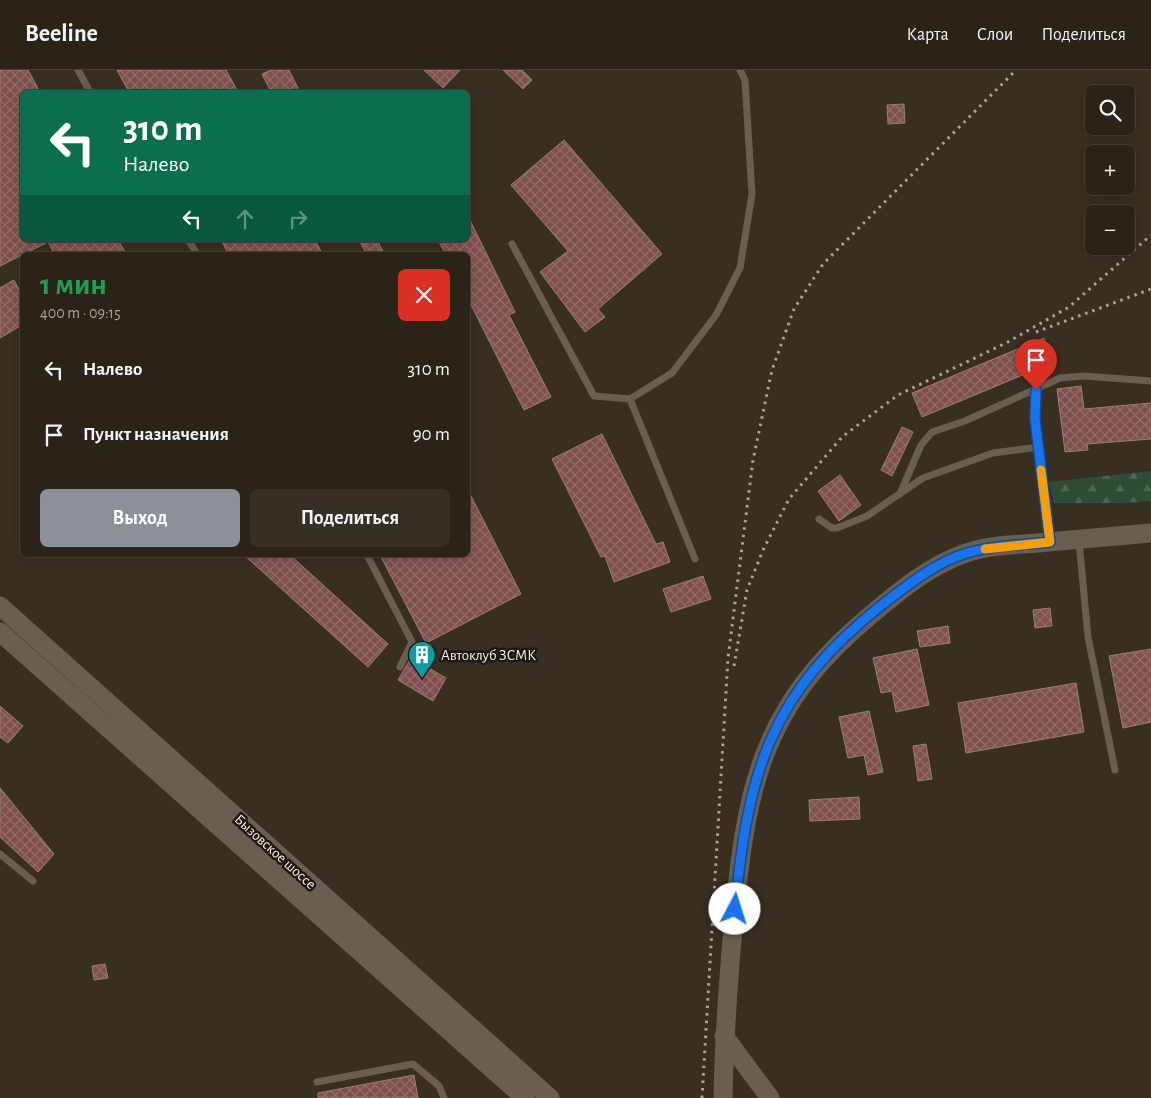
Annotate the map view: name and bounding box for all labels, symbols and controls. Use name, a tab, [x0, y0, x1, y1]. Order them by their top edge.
text: Beeline	[25, 22, 98, 46]
text: Карта	[907, 26, 949, 44]
text: Слои	[977, 26, 1013, 44]
text: Поделиться	[1041, 26, 1126, 44]
map controls	[1085, 85, 1135, 255]
button: search	[1085, 85, 1135, 135]
icon: left	[40, 110, 105, 175]
text: 310 m	[123, 112, 202, 147]
button: +	[1085, 145, 1135, 195]
text: Налево	[123, 153, 189, 175]
icon: left	[178, 205, 206, 233]
icon: ahead	[231, 205, 259, 233]
icon: right	[284, 205, 312, 233]
button: −	[1085, 205, 1135, 255]
button: close	[398, 269, 450, 321]
text: 1 мин	[40, 270, 107, 300]
text: 400 m · 09:15	[40, 305, 121, 321]
pin	[1015, 339, 1057, 390]
icon: arrive	[1022, 346, 1050, 374]
icon: left	[40, 356, 68, 384]
text: Налево	[83, 360, 142, 379]
text: 310 m	[407, 360, 450, 379]
icon: arrive	[40, 421, 68, 449]
text: Пункт назначения	[83, 425, 229, 444]
text: 90 m	[413, 425, 450, 444]
button: Выход	[40, 489, 240, 547]
button: Поделиться	[250, 489, 450, 547]
building icon: Автоклуб ЗСМК	[407, 640, 437, 679]
place label: Автоклуб ЗСМК	[441, 648, 536, 663]
street label: Бызовское шоссе	[231, 812, 319, 892]
position arrow	[708, 882, 760, 934]

